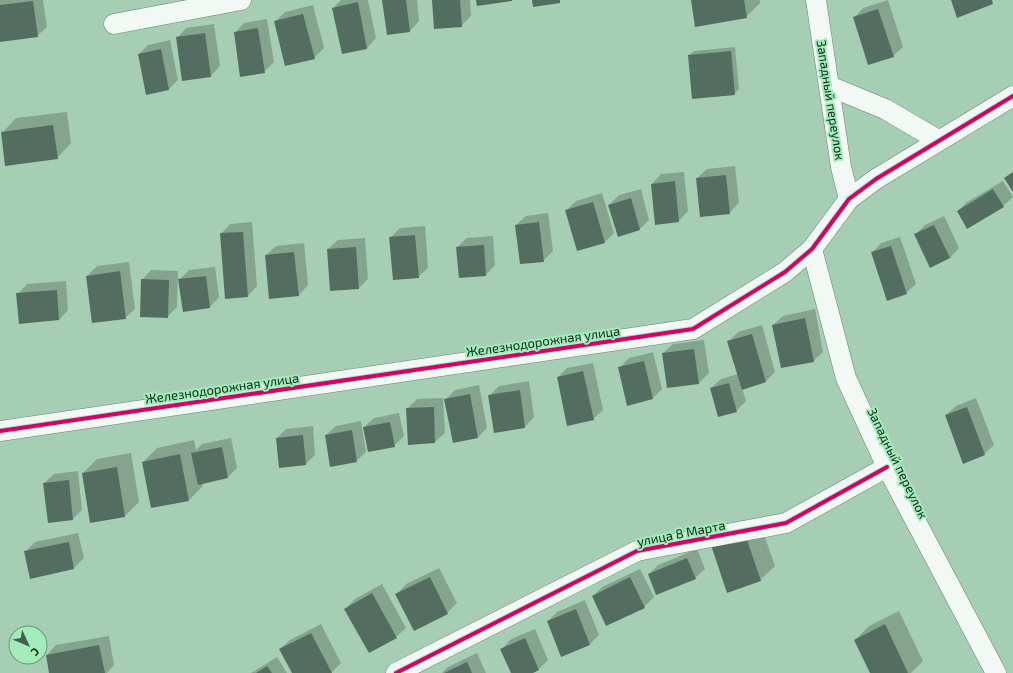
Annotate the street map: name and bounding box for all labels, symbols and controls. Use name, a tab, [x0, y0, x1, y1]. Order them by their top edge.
street label: Западный переулок	[814, 39, 848, 161]
street label: Железнодорожная улица	[465, 322, 621, 360]
street label: Железнодорожная улица	[144, 369, 300, 407]
street label: Западный переулок	[864, 405, 932, 521]
street label: улица 8 Марта	[635, 517, 727, 549]
north arrow	[8, 625, 48, 665]
text: С	[28, 645, 42, 660]

